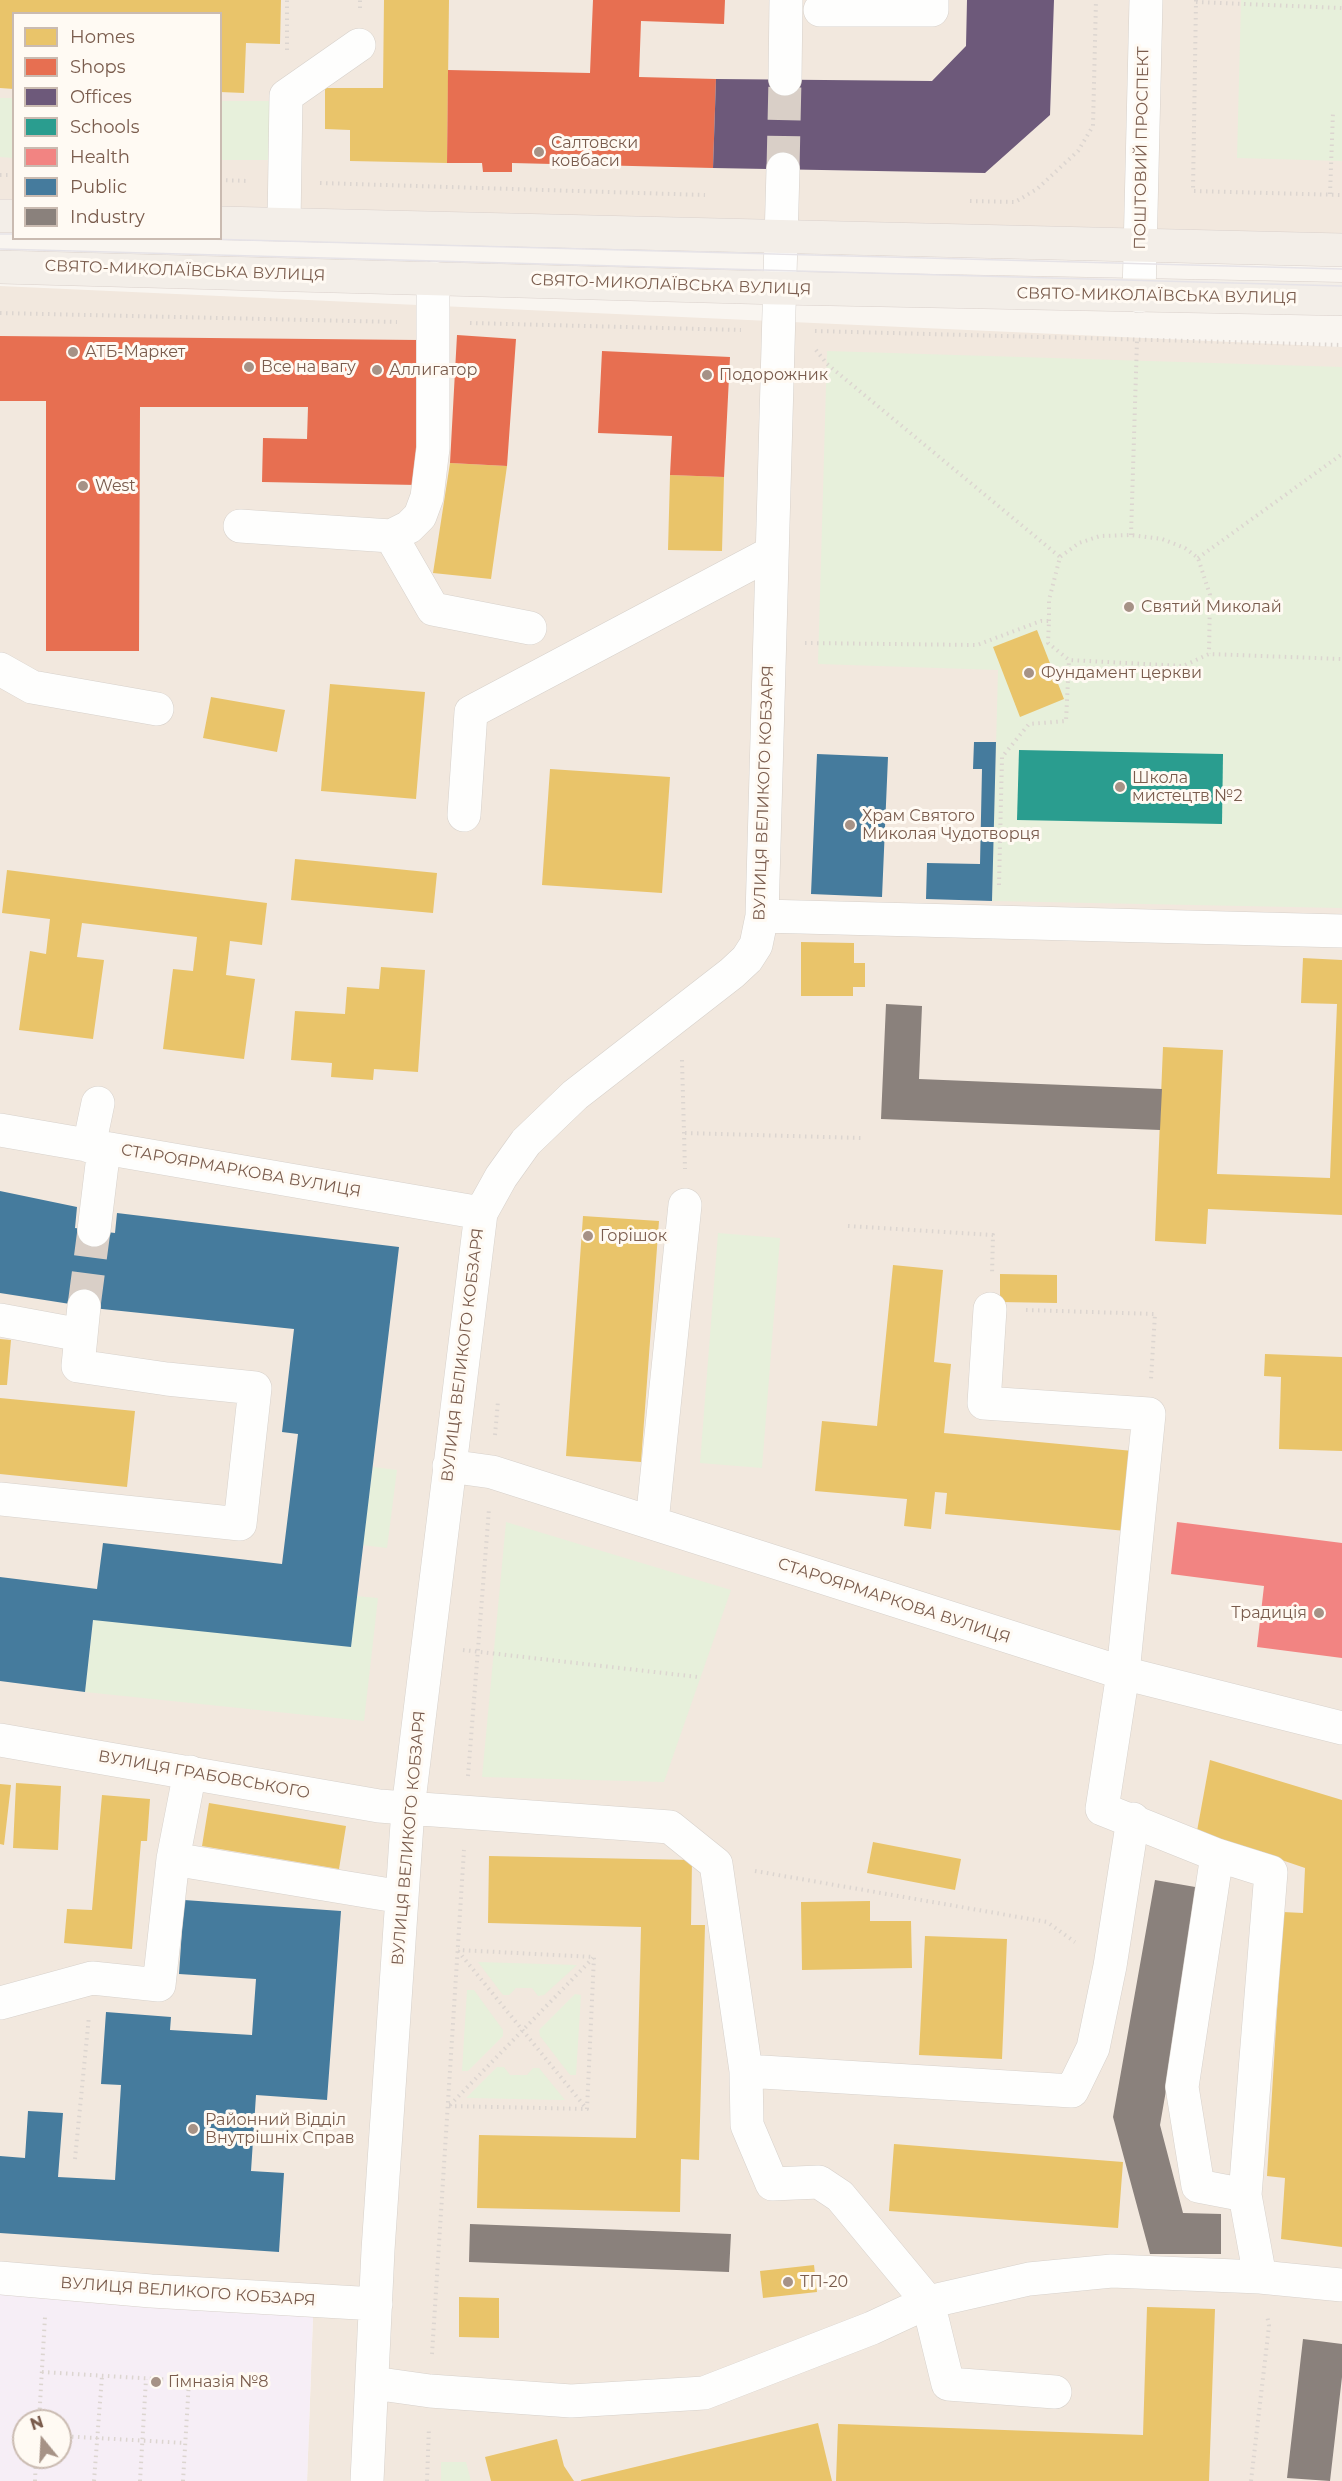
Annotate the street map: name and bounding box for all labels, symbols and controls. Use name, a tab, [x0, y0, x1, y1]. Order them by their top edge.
legend	[12, 12, 222, 240]
text: Homes	[70, 26, 135, 48]
street label: ПОШТОВИЙ ПРОСПЕКТ	[1131, 46, 1153, 250]
text: Shops	[70, 56, 126, 78]
text: Offices	[70, 86, 132, 108]
text: Schools	[70, 116, 139, 138]
place label: Салтовски ковбаси	[551, 133, 638, 171]
marker: Салтовски ковбаси	[532, 145, 546, 159]
text: Health	[70, 146, 130, 168]
text: Public	[70, 176, 127, 198]
text: Industry	[70, 206, 145, 228]
street label: СВЯТО-МИКОЛАЇВСЬКА ВУЛИЦЯ	[44, 257, 326, 285]
street label: СВЯТО-МИКОЛАЇВСЬКА ВУЛИЦЯ	[530, 271, 812, 299]
street label: СВЯТО-МИКОЛАЇВСЬКА ВУЛИЦЯ	[1016, 284, 1298, 308]
place label: АТБ-Маркет	[85, 342, 185, 362]
marker: АТБ-Маркет	[66, 345, 80, 359]
place label: Все на вагу	[261, 357, 356, 377]
marker: Все на вагу	[242, 360, 256, 374]
place label: Аллигатор	[389, 360, 477, 380]
marker: Аллигатор	[370, 363, 384, 377]
place label: Подорожник	[719, 365, 828, 385]
marker: Подорожник	[700, 368, 714, 382]
place label: West	[95, 476, 136, 496]
marker: West	[76, 479, 90, 493]
place label: Святий Миколай	[1141, 597, 1282, 617]
marker: Святий Миколай	[1122, 600, 1136, 614]
place label: Фундамент церкви	[1041, 663, 1202, 683]
street label: ВУЛИЦЯ ВЕЛИКОГО КОБЗАРЯ	[750, 665, 778, 921]
marker: Фундамент церкви	[1022, 666, 1036, 680]
place label: Школа мистецтв №2	[1132, 768, 1243, 806]
marker: Школа мистецтв №2	[1113, 780, 1127, 794]
place label: Храм Святого Миколая Чудотворця	[862, 806, 1040, 844]
marker: Храм Святого Миколая Чудотворця	[843, 818, 857, 832]
street label: СТАРОЯРМАРКОВА ВУЛИЦЯ	[119, 1140, 363, 1202]
place label: Горішок	[600, 1226, 667, 1246]
street label: ВУЛИЦЯ ВЕЛИКОГО КОБЗАРЯ	[438, 1227, 488, 1483]
marker: Горішок	[581, 1229, 595, 1243]
street label: СТАРОЯРМАРКОВА ВУЛИЦЯ	[775, 1554, 1013, 1648]
place label: Традиція	[1231, 1603, 1307, 1623]
marker: Традиція	[1312, 1606, 1326, 1620]
street label: ВУЛИЦЯ ВЕЛИКОГО КОБЗАРЯ	[388, 1710, 430, 1966]
street label: ВУЛИЦЯ ГРАБОВСЬКОГО	[97, 1747, 311, 1803]
place label: Районний Відділ Внутрішніх Справ	[205, 2110, 354, 2148]
marker: Районний Відділ Внутрішніх Справ	[186, 2122, 200, 2136]
place label: ТП-20	[800, 2272, 848, 2292]
street label: ВУЛИЦЯ ВЕЛИКОГО КОБЗАРЯ	[60, 2274, 316, 2310]
marker: ТП-20	[781, 2275, 795, 2289]
place label: Гімназія №8	[168, 2372, 269, 2392]
marker: Гімназія №8	[149, 2375, 163, 2389]
north arrow	[12, 2409, 72, 2469]
text: N	[28, 2412, 46, 2434]

